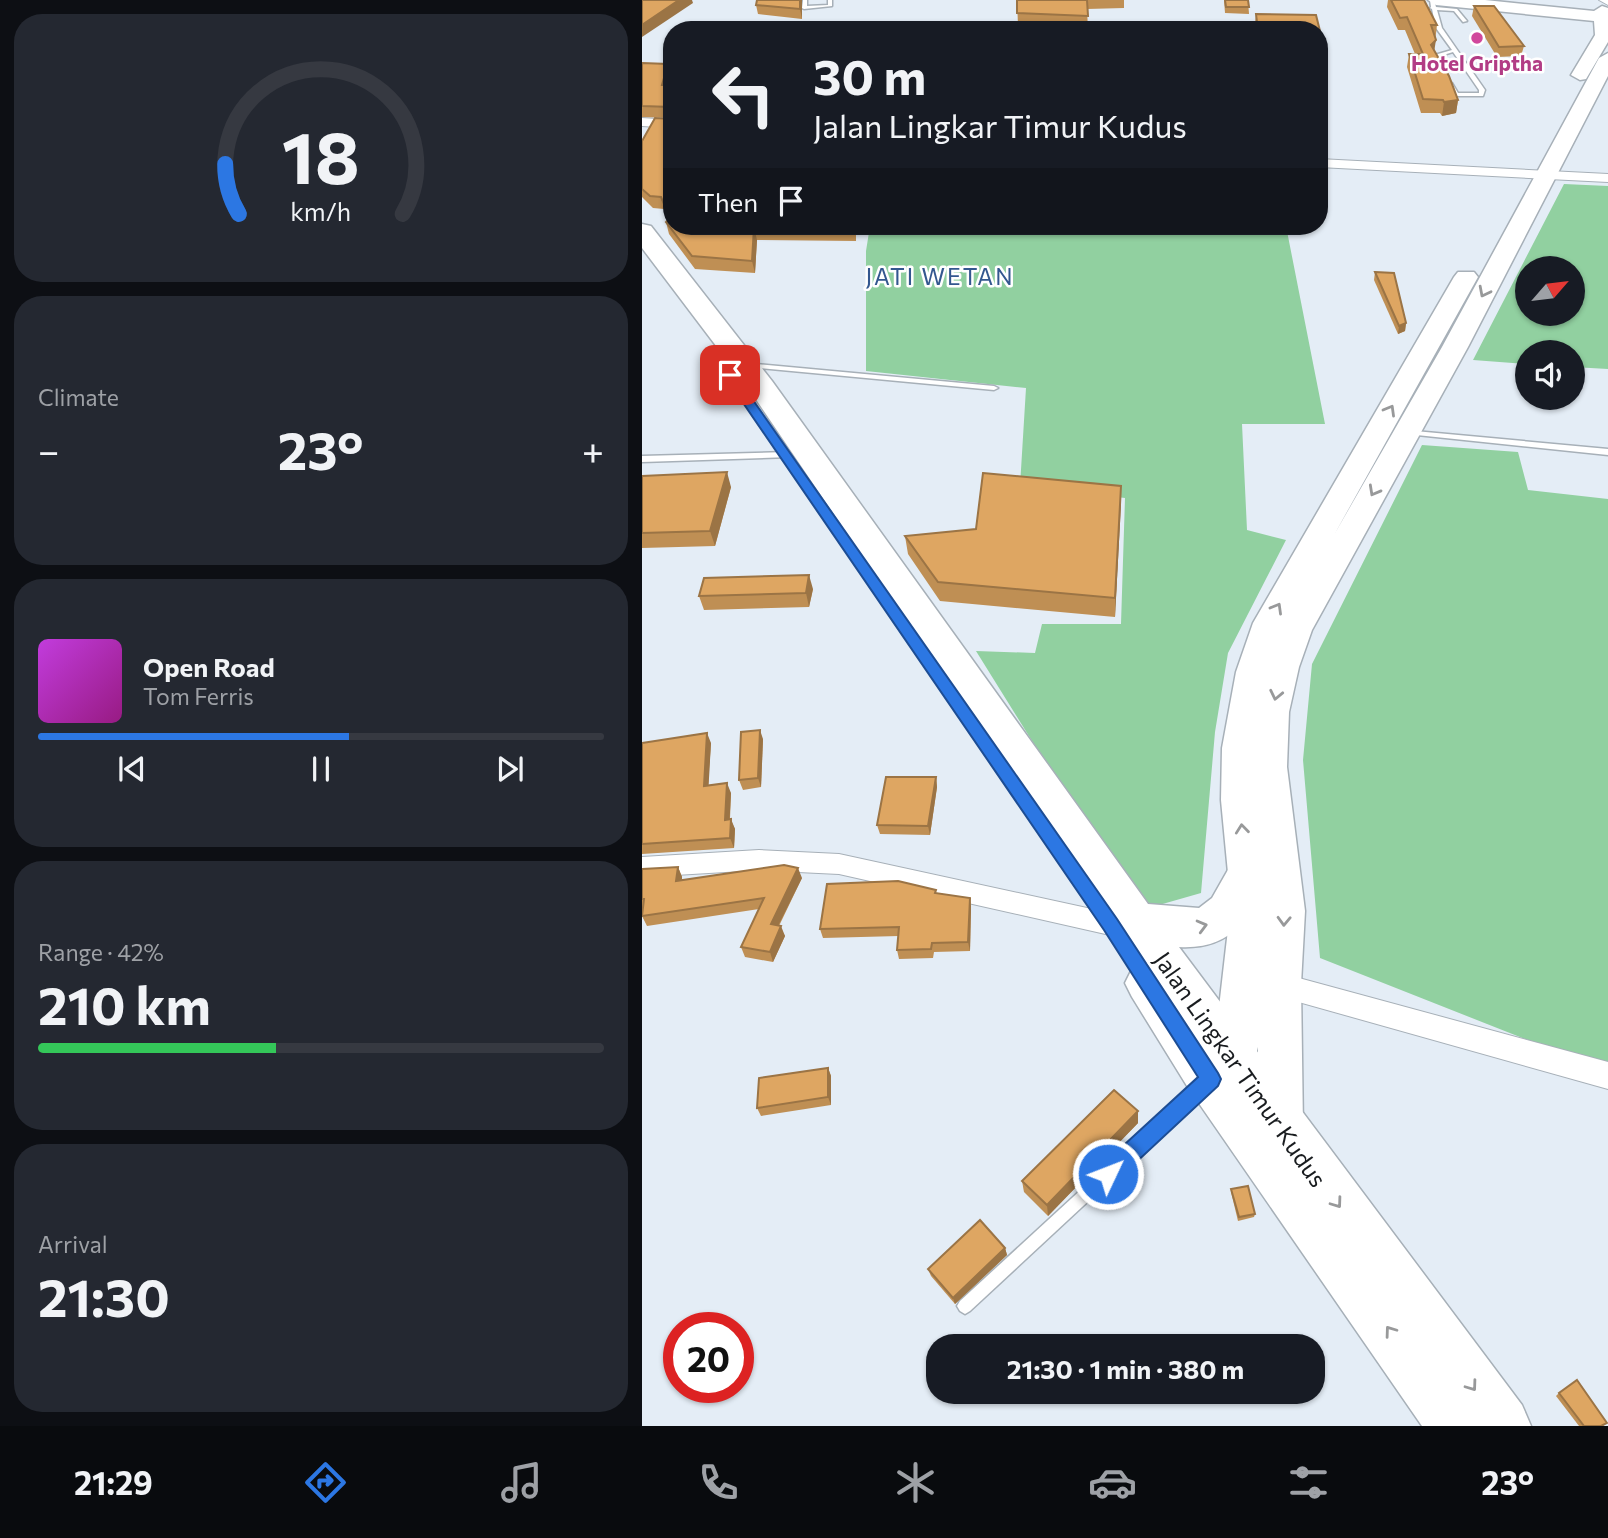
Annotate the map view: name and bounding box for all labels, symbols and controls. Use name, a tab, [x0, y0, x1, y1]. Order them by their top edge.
marker: Hotel Griptha	[1469, 30, 1485, 46]
text: 30 m	[813, 45, 926, 105]
icon: left	[698, 49, 789, 140]
place label: Hotel Griptha	[1411, 50, 1543, 75]
text: Jalan Lingkar Timur Kudus	[813, 105, 1187, 145]
text: 18	[282, 111, 360, 200]
icon: arrive	[772, 182, 810, 220]
text: Then	[698, 186, 758, 217]
text: km/h	[291, 196, 351, 226]
north arrow	[1515, 256, 1585, 326]
map controls	[1515, 256, 1585, 410]
district label: JATI WETAN	[865, 262, 1015, 290]
one-way arrow	[1478, 284, 1492, 297]
button: sound	[1515, 340, 1585, 410]
pin	[700, 345, 760, 405]
icon: arrive	[711, 356, 749, 394]
text: Climate	[38, 383, 119, 411]
one-way arrow	[1382, 405, 1395, 418]
text: 23°	[278, 417, 364, 481]
text: −	[38, 426, 60, 473]
text: +	[582, 426, 604, 473]
one-way arrow	[1369, 484, 1382, 496]
one-way arrow	[1269, 602, 1282, 615]
text: Open Road	[143, 651, 275, 682]
text: Tom Ferris	[143, 682, 254, 710]
one-way arrow	[1270, 689, 1284, 701]
icon: previous	[113, 750, 151, 788]
icon: pause	[302, 750, 340, 788]
icon: next	[491, 750, 529, 788]
one-way arrow	[1234, 823, 1249, 835]
one-way arrow	[1276, 916, 1291, 927]
one-way arrow	[1196, 920, 1208, 934]
text: Range · 42%	[38, 938, 164, 966]
street label: Jalan Lingkar Timur Kudus	[1149, 946, 1333, 1192]
text: 210 km	[38, 972, 211, 1036]
position arrow	[1071, 1137, 1145, 1211]
one-way arrow	[1329, 1195, 1341, 1208]
text: Arrival	[38, 1230, 108, 1258]
text: 21:30	[38, 1264, 170, 1328]
speed limit sign: 20	[663, 1312, 754, 1403]
one-way arrow	[1386, 1326, 1398, 1339]
text: 21:30 · 1 min · 380 m	[1007, 1353, 1244, 1384]
one-way arrow	[1464, 1378, 1476, 1391]
icon: directions	[301, 1458, 350, 1507]
icon: music	[497, 1458, 546, 1507]
icon: phone	[694, 1458, 743, 1507]
icon: climate	[891, 1458, 940, 1507]
icon: car	[1088, 1458, 1137, 1507]
icon: filters	[1284, 1458, 1333, 1507]
text: 21:29	[74, 1462, 153, 1502]
text: 23°	[1481, 1462, 1534, 1502]

